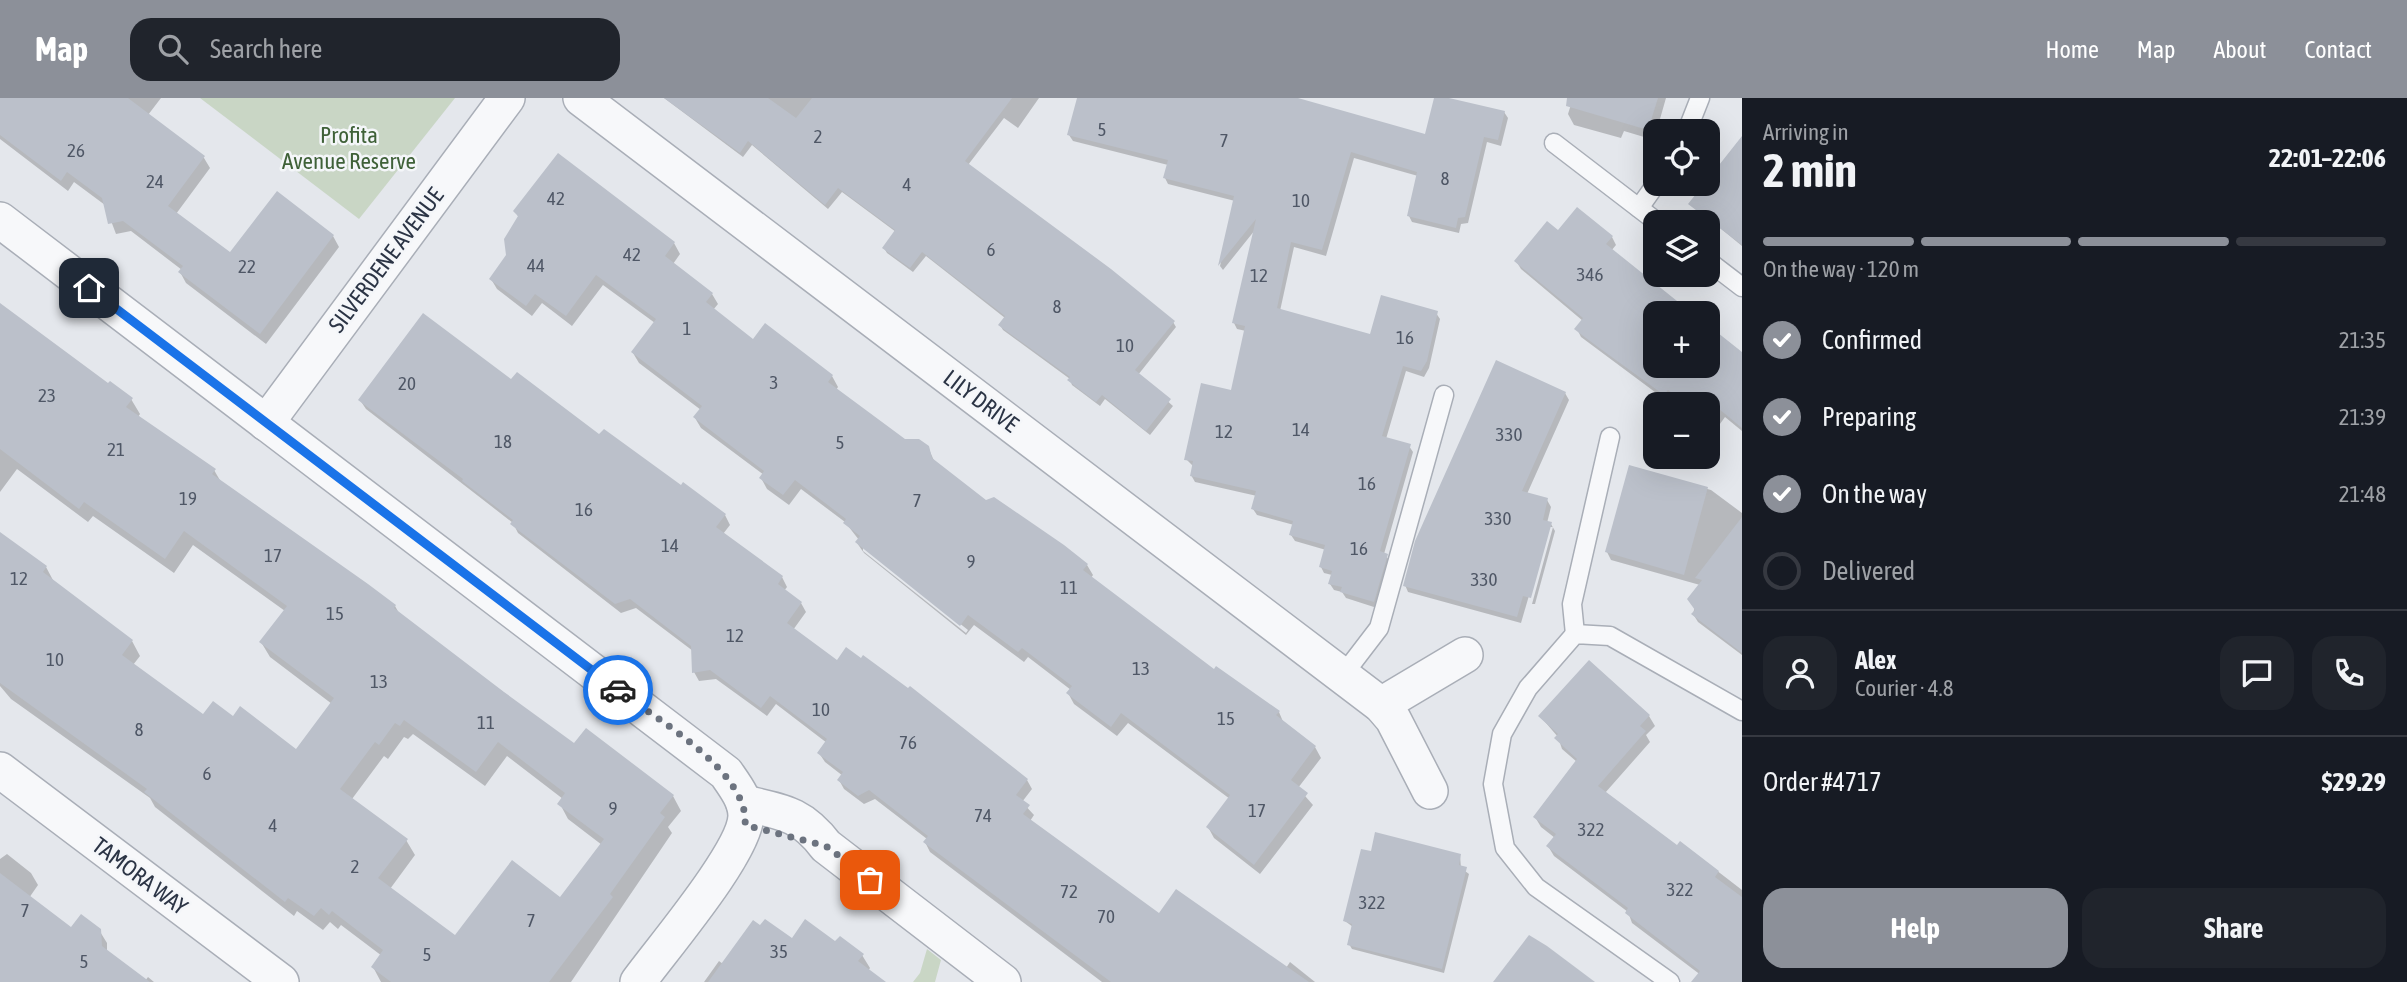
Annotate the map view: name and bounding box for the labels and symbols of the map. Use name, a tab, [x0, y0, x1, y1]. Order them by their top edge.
house number: 5	[1098, 118, 1106, 140]
park label: Profita Avenue Reserve	[282, 122, 416, 174]
house number: 2	[814, 125, 822, 147]
house number: 7	[1220, 129, 1228, 151]
house number: 26	[67, 139, 85, 161]
house number: 8	[1441, 167, 1450, 189]
house number: 24	[146, 170, 164, 192]
house number: 4	[903, 173, 912, 195]
street label: SILVERDENE AVENUE	[323, 183, 449, 337]
house number: 42	[547, 187, 565, 209]
house number: 10	[1292, 189, 1310, 211]
house number: 6	[987, 238, 996, 260]
house number: 42	[623, 243, 641, 265]
house number: 44	[527, 254, 545, 276]
house number: 22	[238, 255, 256, 277]
pin	[59, 258, 119, 318]
house number: 346	[1577, 263, 1603, 285]
house number: 12	[1250, 264, 1268, 286]
house number: 8	[1053, 295, 1062, 317]
house number: 1	[683, 317, 691, 339]
house number: 16	[1396, 326, 1414, 348]
house number: 10	[1116, 334, 1134, 356]
street label: LILY DRIVE	[939, 365, 1024, 438]
house number: 3	[770, 371, 778, 393]
house number: 20	[398, 372, 416, 394]
house number: 23	[38, 384, 56, 406]
house number: 14	[1292, 418, 1310, 440]
house number: 12	[1215, 420, 1233, 442]
house number: 330	[1496, 423, 1522, 445]
house number: 18	[494, 430, 512, 452]
house number: 5	[836, 431, 844, 453]
house number: 21	[107, 438, 125, 460]
house number: 16	[1358, 472, 1376, 494]
house number: 19	[179, 487, 197, 509]
house number: 7	[913, 489, 921, 511]
house number: 16	[575, 498, 593, 520]
house number: 330	[1485, 507, 1511, 529]
house number: 14	[661, 534, 679, 556]
house number: 16	[1350, 537, 1368, 559]
house number: 17	[264, 544, 282, 566]
house number: 9	[967, 550, 976, 572]
house number: 12	[10, 567, 28, 589]
house number: 330	[1471, 568, 1497, 590]
house number: 11	[1060, 576, 1078, 598]
house number: 15	[326, 602, 344, 624]
house number: 12	[726, 624, 744, 646]
house number: 10	[46, 648, 64, 670]
courier	[583, 655, 653, 725]
house number: 13	[1132, 657, 1150, 679]
house number: 13	[370, 670, 388, 692]
house number: 10	[812, 698, 830, 720]
house number: 15	[1217, 707, 1235, 729]
house number: 11	[477, 711, 495, 733]
house number: 8	[135, 718, 144, 740]
house number: 76	[899, 731, 917, 753]
house number: 6	[203, 762, 212, 784]
house number: 9	[609, 797, 618, 819]
house number: 17	[1248, 799, 1266, 821]
house number: 74	[974, 804, 992, 826]
house number: 4	[269, 814, 278, 836]
house number: 322	[1578, 818, 1604, 840]
street label: TAMORA WAY	[88, 832, 193, 920]
pin	[840, 850, 900, 910]
house number: 2	[351, 855, 359, 877]
house number: 322	[1667, 878, 1693, 900]
house number: 72	[1060, 880, 1078, 902]
house number: 322	[1359, 891, 1385, 913]
house number: 7	[21, 899, 29, 921]
house number: 70	[1097, 905, 1115, 927]
house number: 7	[527, 909, 535, 931]
house number: 35	[770, 940, 788, 962]
house number: 5	[423, 943, 431, 965]
house number: 5	[80, 950, 88, 972]

